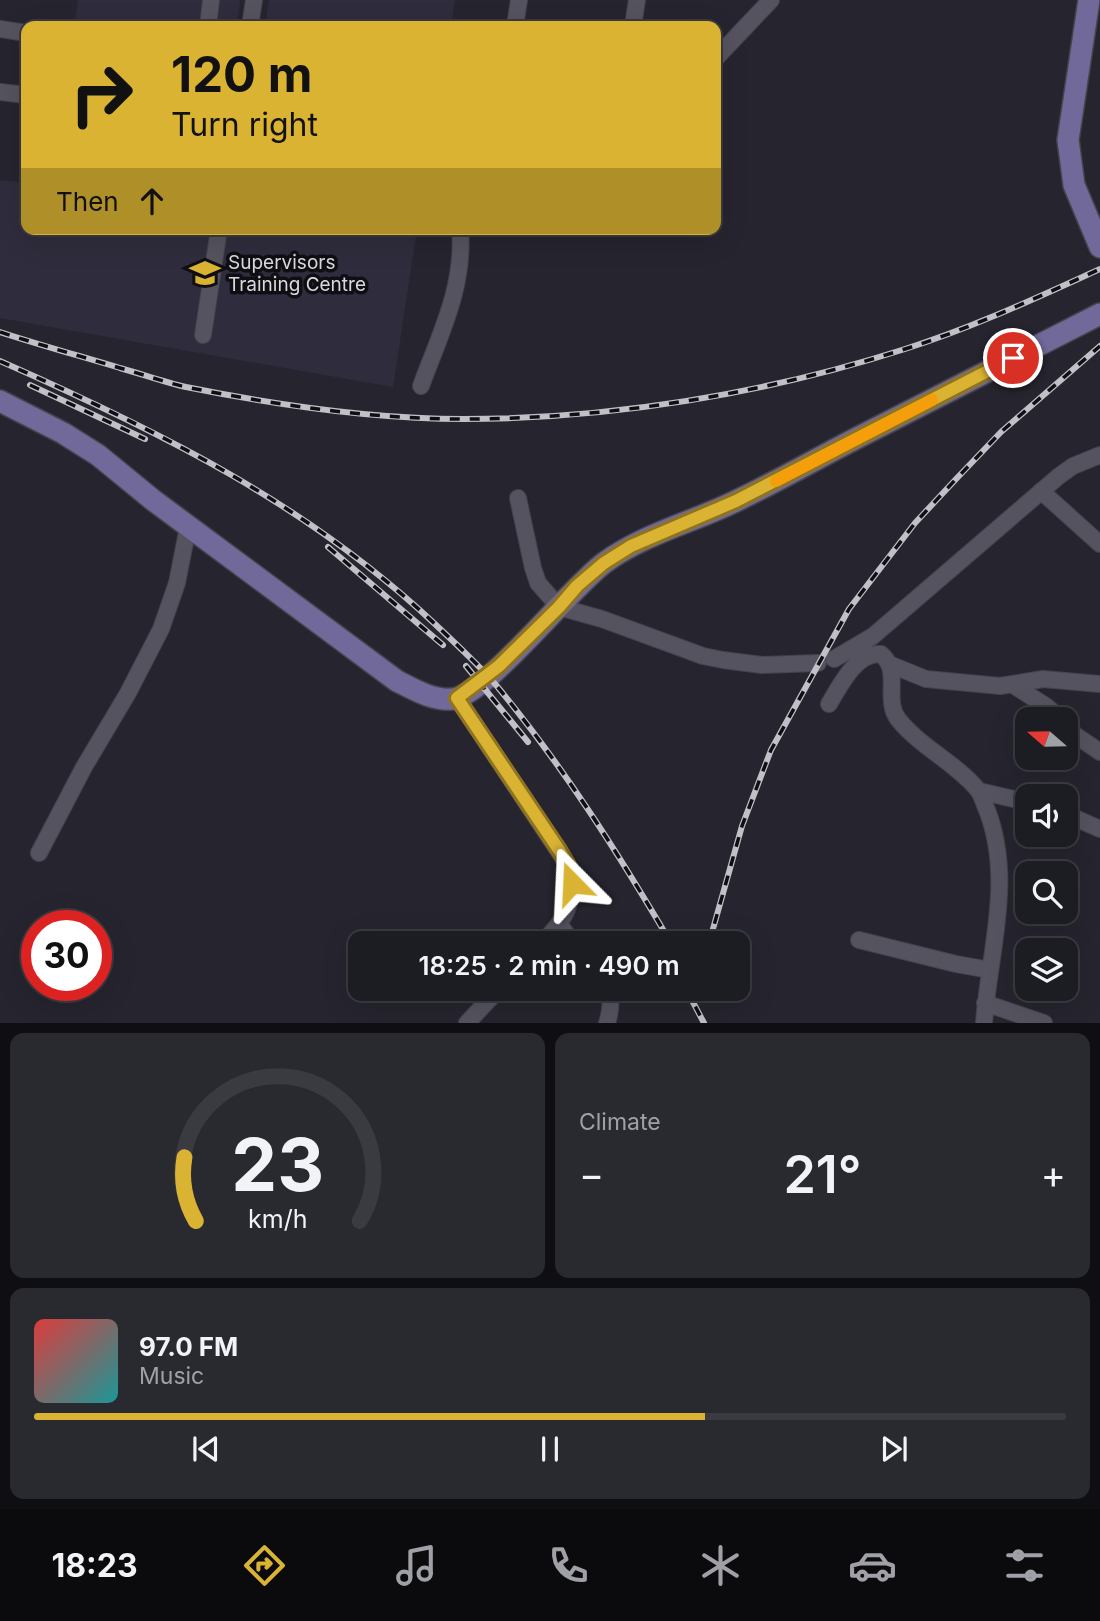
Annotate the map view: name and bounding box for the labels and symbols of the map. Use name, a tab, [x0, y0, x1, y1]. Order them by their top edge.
place label: Supervisors Training Centre	[228, 251, 366, 296]
school or university icon: Supervisors Training Centre	[188, 256, 222, 290]
pin	[983, 328, 1043, 388]
north arrow	[1015, 707, 1078, 770]
position arrow	[535, 846, 609, 920]
speed limit sign: 30	[21, 910, 112, 1001]

